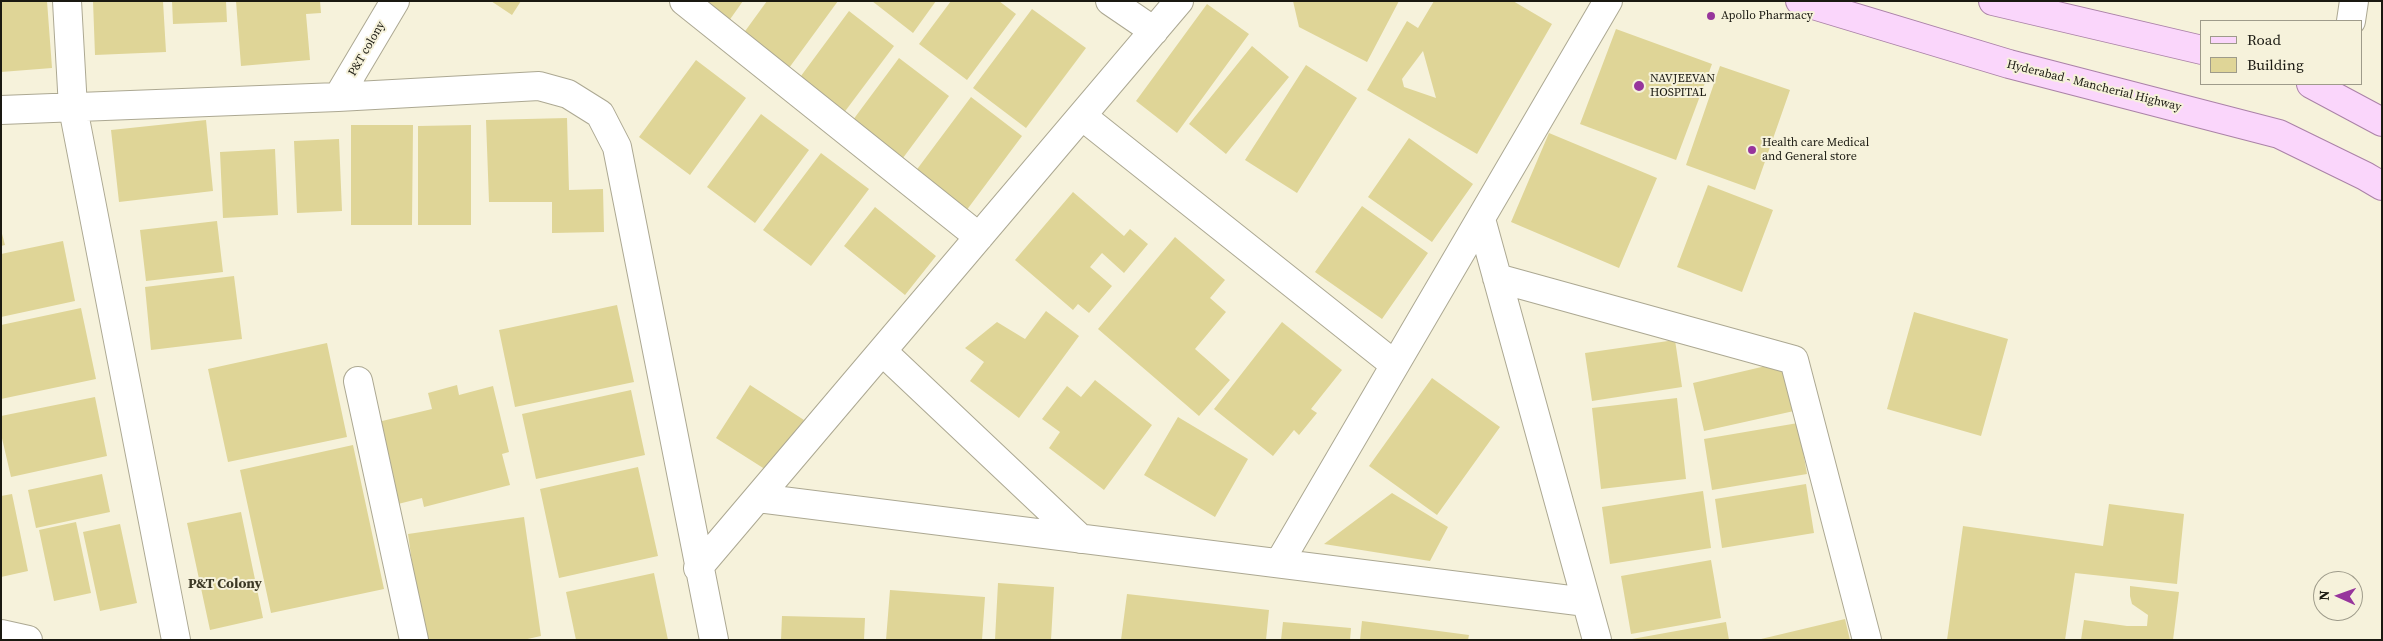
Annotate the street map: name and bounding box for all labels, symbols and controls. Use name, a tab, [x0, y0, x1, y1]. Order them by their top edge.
place label: Apollo Pharmacy	[1721, 9, 1813, 23]
marker: Apollo Pharmacy	[1705, 10, 1717, 22]
street label: P&T colony	[346, 19, 388, 79]
legend	[2200, 20, 2363, 85]
text: Road	[2247, 29, 2281, 50]
text: Building	[2247, 54, 2304, 75]
street label: Hyderabad - Mancherial Highway	[2005, 57, 2183, 115]
place label: NAVJEEVAN HOSPITAL	[1650, 72, 1715, 100]
marker: NAVJEEVAN HOSPITAL	[1632, 79, 1646, 93]
place label: Health care Medical and General store	[1762, 136, 1869, 164]
marker: Health care Medical and General store	[1746, 144, 1758, 156]
north arrow	[2313, 571, 2363, 621]
district label: P&T Colony	[188, 576, 262, 592]
text: N	[2314, 590, 2334, 601]

